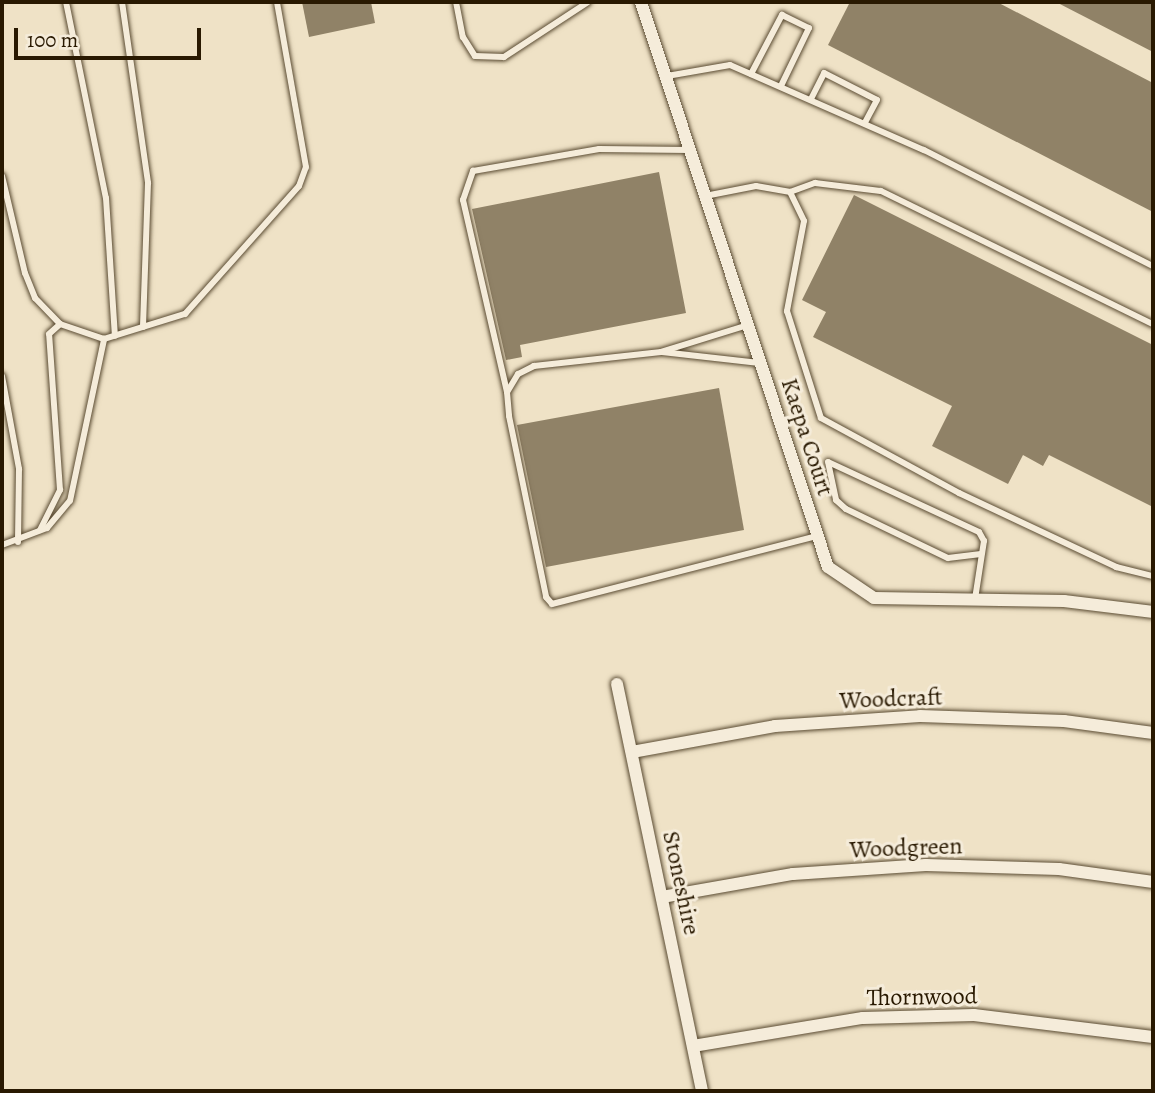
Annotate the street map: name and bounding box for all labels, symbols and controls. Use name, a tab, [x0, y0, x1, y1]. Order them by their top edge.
scale bar	[18, 14, 205, 58]
text: 100 m	[27, 26, 78, 54]
street label: Kaepa Court	[774, 375, 840, 499]
street label: Woodcraft	[839, 683, 943, 715]
street label: Stoneshire	[656, 828, 706, 938]
street label: Woodgreen	[849, 832, 963, 864]
street label: Thornwood	[866, 982, 978, 1012]

